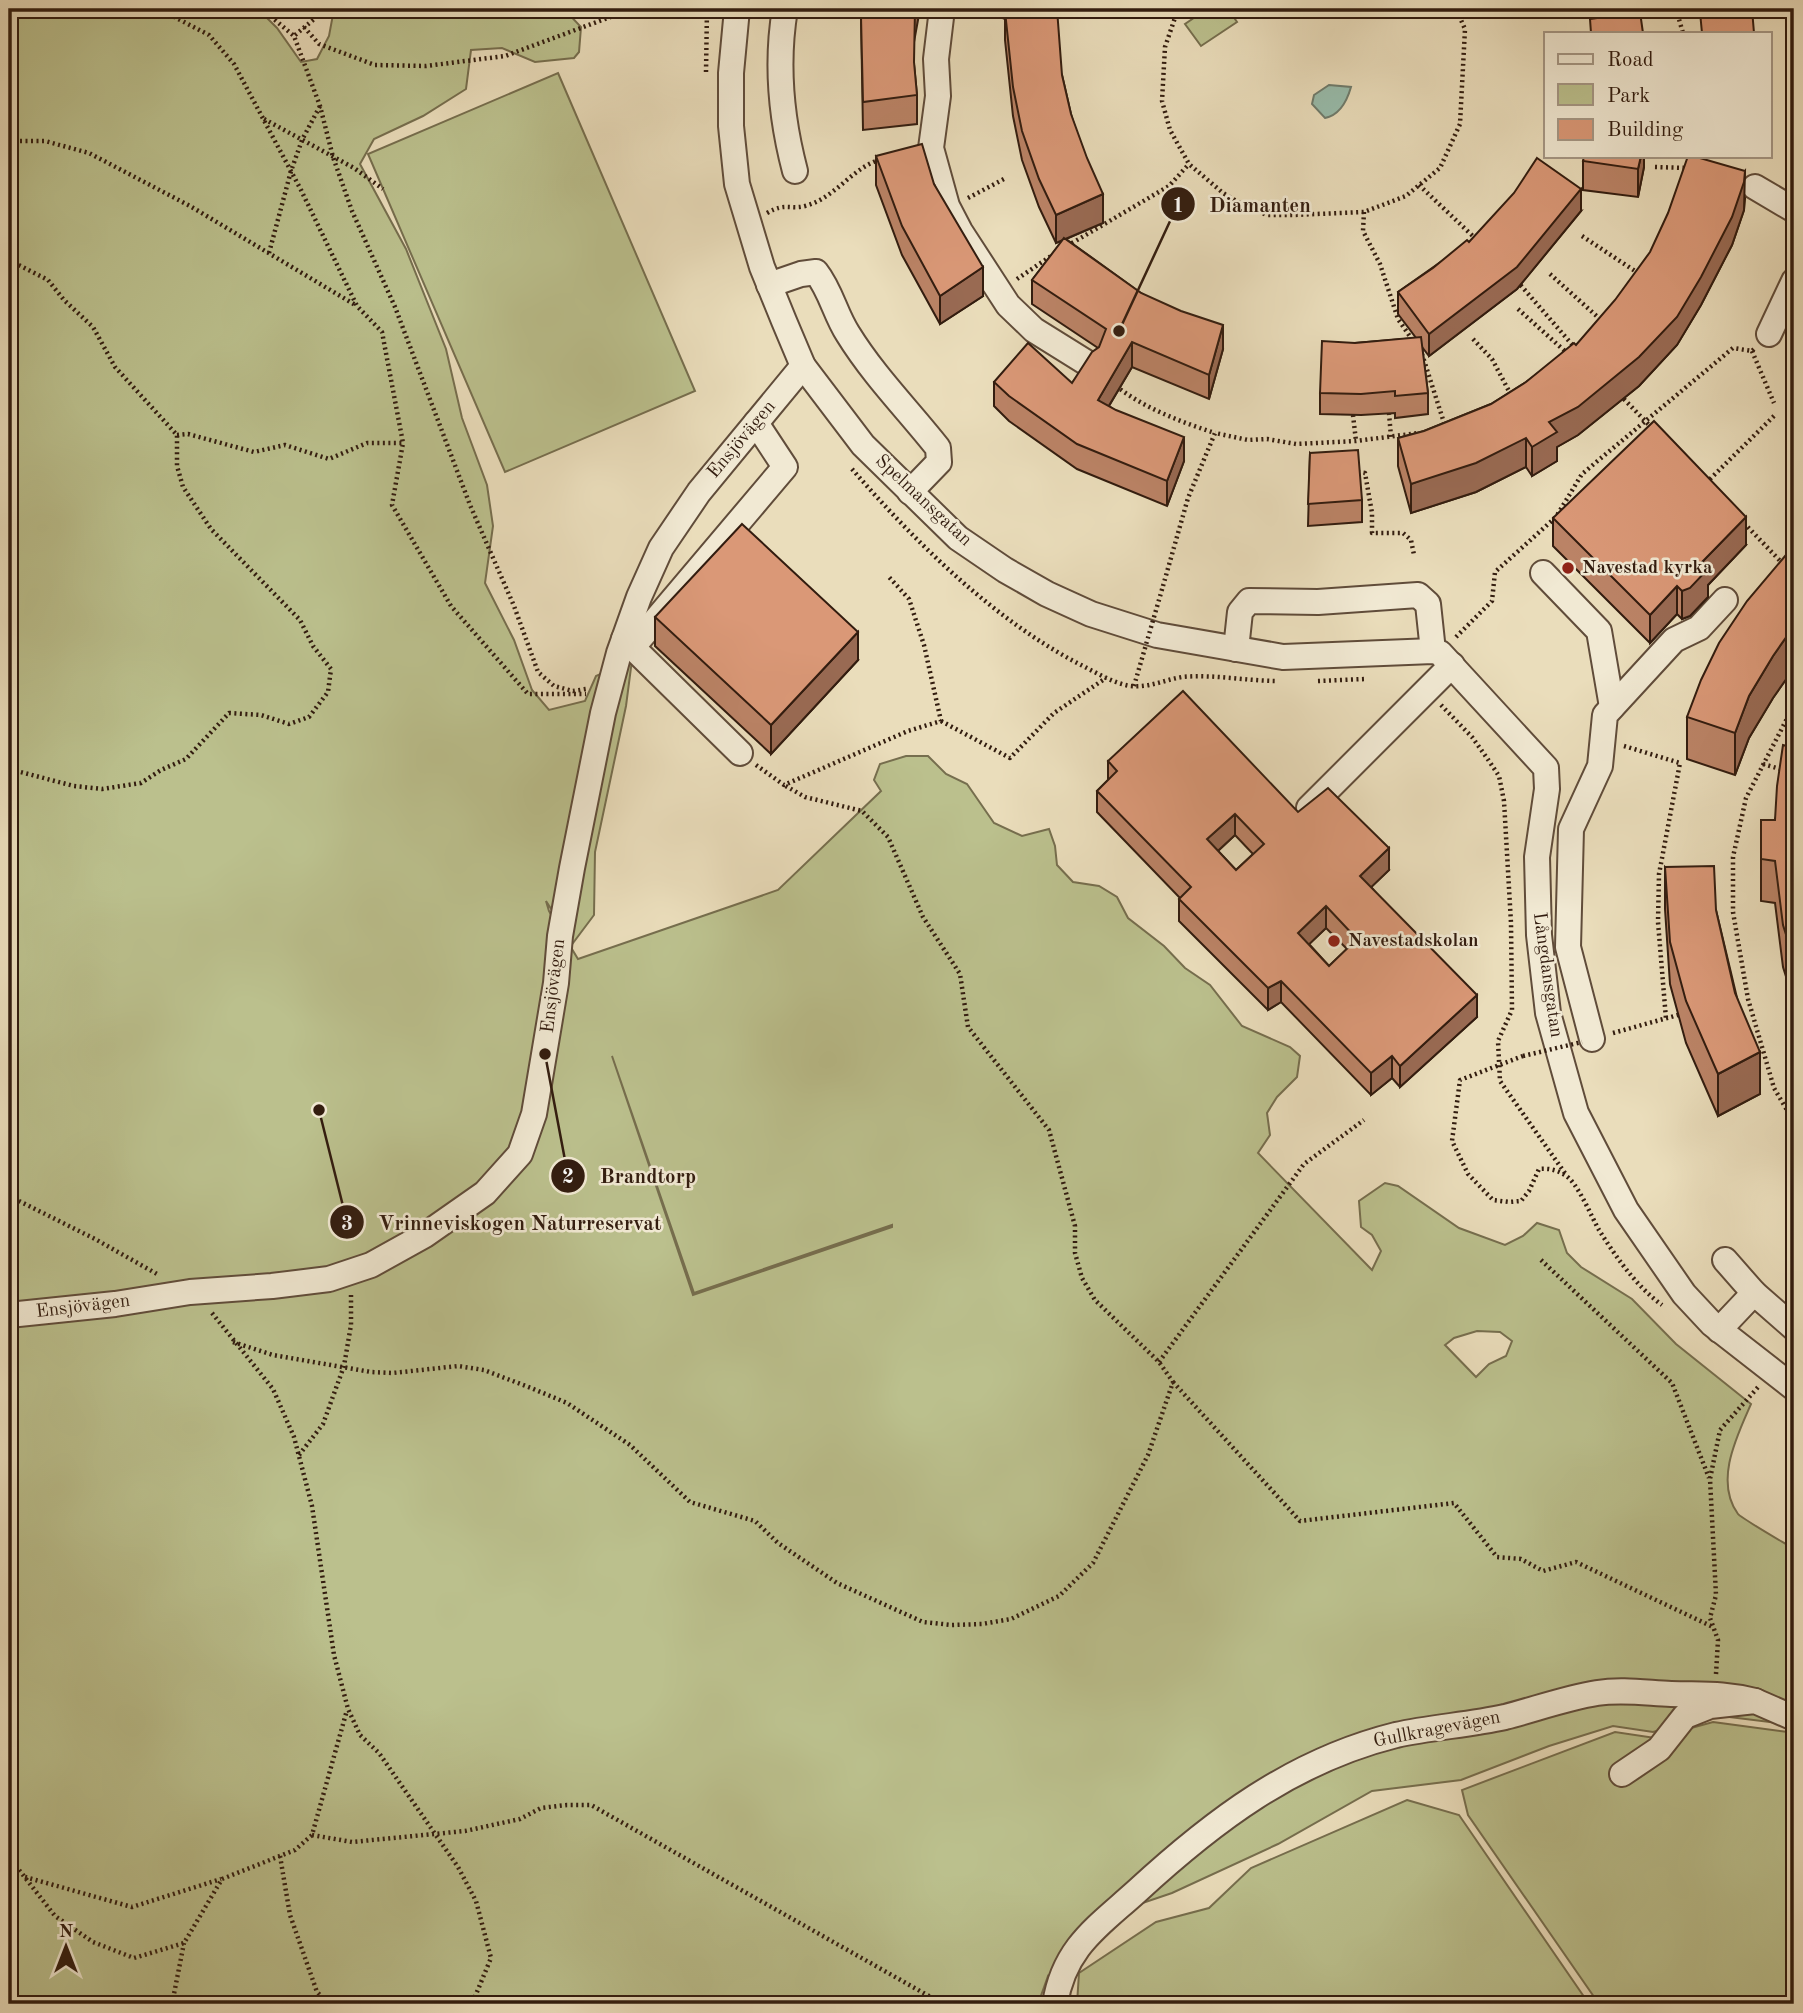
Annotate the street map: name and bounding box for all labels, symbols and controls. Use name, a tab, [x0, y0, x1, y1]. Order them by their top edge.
legend	[1544, 32, 1772, 158]
text: Road	[1607, 50, 1654, 71]
text: Park	[1607, 86, 1650, 107]
text: Building	[1607, 120, 1684, 141]
callout: Diamanten	[1160, 183, 1325, 225]
text: 1	[1172, 196, 1184, 217]
text: Diamanten	[1209, 196, 1311, 217]
street label: Ensjövägen	[704, 397, 780, 483]
street label: Spelmansgatan	[871, 452, 975, 550]
place label: Navestad kyrka	[1582, 559, 1713, 578]
marker: Navestad kyrka	[1560, 560, 1576, 576]
street label: Långdansgatan	[1529, 911, 1565, 1039]
place label: Navestadskolan	[1348, 932, 1479, 951]
marker: Navestadskolan	[1326, 933, 1342, 949]
street label: Ensjövägen	[539, 938, 569, 1034]
callout: Brandtorp	[550, 1155, 710, 1197]
text: 2	[562, 1167, 574, 1188]
text: Brandtorp	[600, 1167, 696, 1188]
callout: Vrinneviskogen Naturreservat	[330, 1201, 676, 1243]
text: 3	[341, 1214, 353, 1235]
text: Vrinneviskogen Naturreservat	[378, 1214, 662, 1235]
street label: Ensjövägen	[35, 1292, 131, 1322]
street label: Gullkragevägen	[1372, 1708, 1502, 1752]
north arrow	[32, 1912, 102, 1982]
text: N	[59, 1923, 74, 1942]

